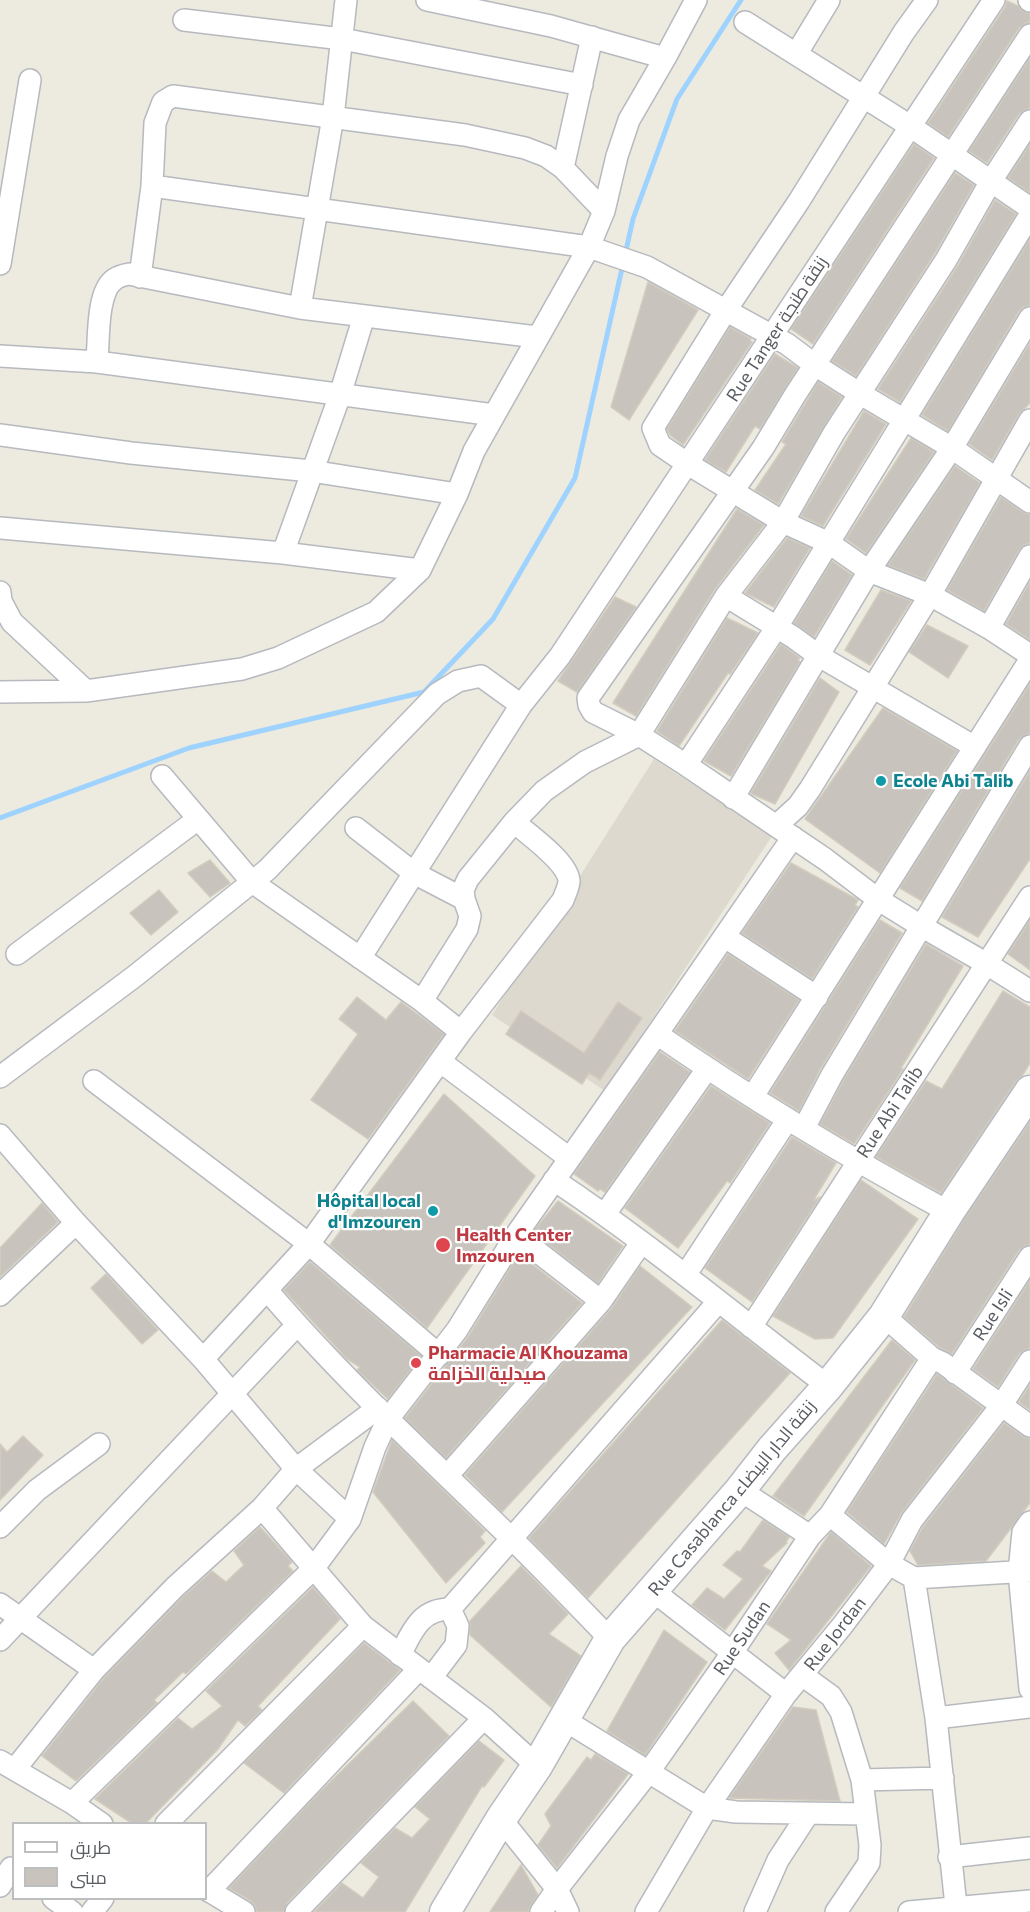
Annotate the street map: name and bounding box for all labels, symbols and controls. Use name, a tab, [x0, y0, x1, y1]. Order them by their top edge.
street label: Rue Tanger زنقة طنجة	[722, 252, 832, 406]
place label: Ecole Abi Talib	[893, 770, 1014, 792]
marker: Ecole Abi Talib	[874, 774, 888, 788]
street label: Rue Abi Talib	[852, 1062, 928, 1162]
place label: Hôpital local d'Imzouren	[317, 1190, 421, 1232]
marker: Hôpital local d'Imzouren	[426, 1204, 440, 1218]
place label: Health Center Imzouren	[456, 1224, 571, 1266]
marker: Health Center Imzouren	[434, 1236, 452, 1254]
street label: Rue Isli	[968, 1285, 1018, 1345]
place label: Pharmacie Al Khouzama صيدلية الخزامة	[428, 1342, 628, 1384]
marker: Pharmacie Al Khouzama صيدلية الخزامة	[409, 1356, 423, 1370]
street label: Rue Casablanca زنقة الدار البيضاء	[644, 1396, 820, 1600]
street label: Rue Jordan	[799, 1593, 871, 1675]
street label: Rue Sudan	[709, 1596, 775, 1680]
legend	[12, 1822, 207, 1900]
text: طريق	[70, 1836, 111, 1858]
text: مبنى	[70, 1866, 107, 1888]

